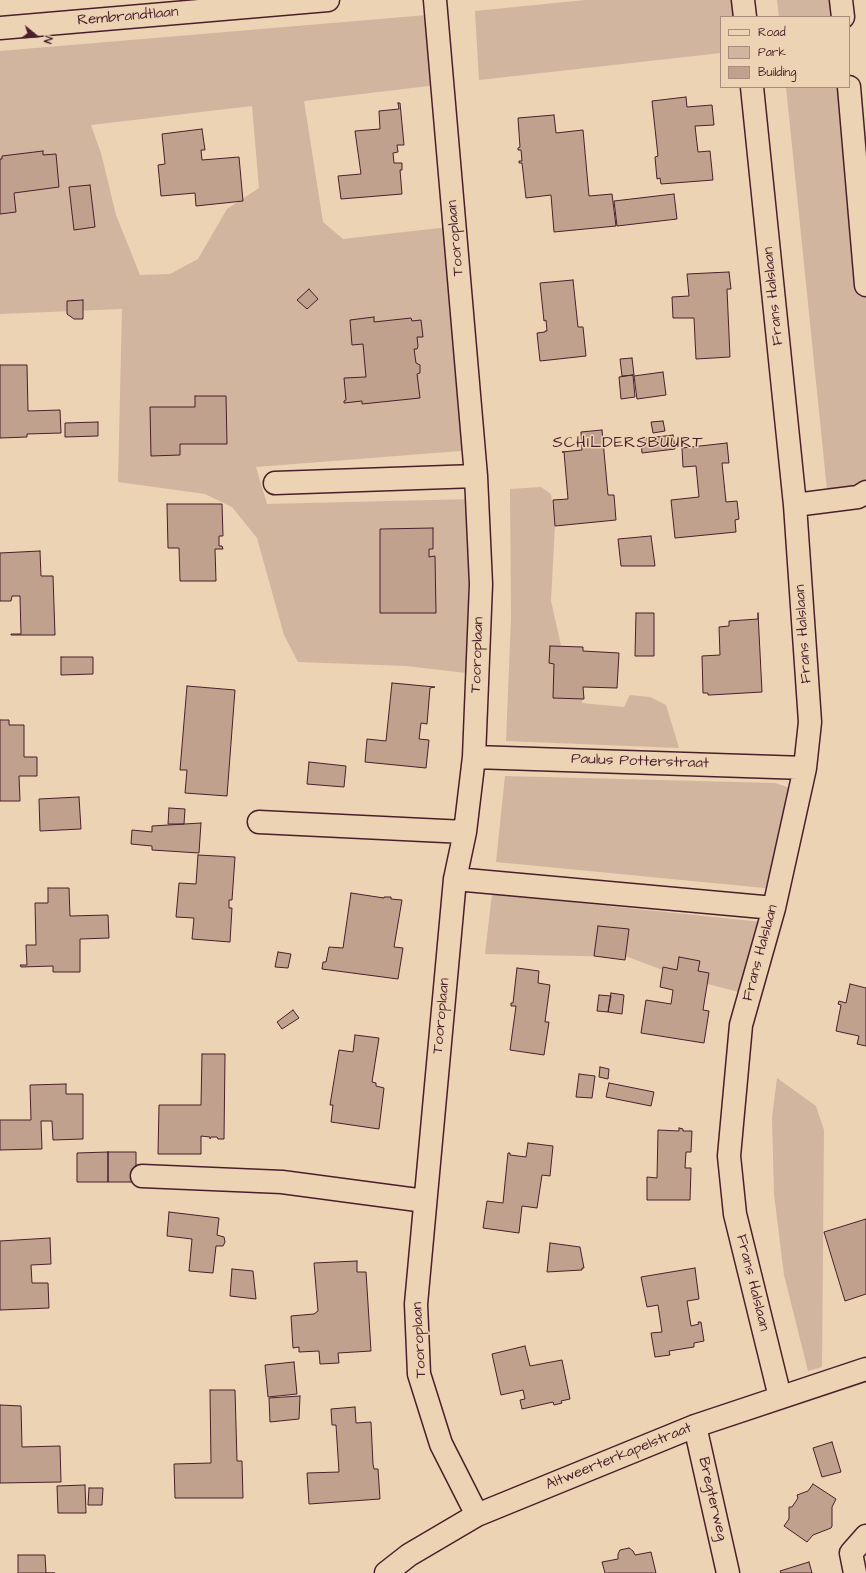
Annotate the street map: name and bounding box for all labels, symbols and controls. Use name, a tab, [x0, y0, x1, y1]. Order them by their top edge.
street label: Rembrandtlaan	[77, 4, 179, 30]
north arrow	[16, 16, 56, 56]
legend	[720, 16, 850, 88]
text: Road	[758, 24, 786, 41]
text: N	[40, 34, 56, 45]
text: Park	[758, 44, 786, 61]
text: Building	[758, 64, 796, 81]
street label: Tooroplaan	[444, 199, 468, 277]
street label: Frans Halslaan	[760, 246, 788, 346]
district label: SCHILDERSBUURT	[552, 434, 704, 454]
street label: Frans Halslaan	[792, 584, 816, 684]
street label: Tooroplaan	[468, 617, 488, 693]
street label: Paulus Potterstraat	[571, 751, 709, 773]
street label: Frans Halslaan	[739, 903, 783, 1003]
street label: Tooroplaan	[430, 977, 454, 1055]
street label: Frans Halslaan	[731, 1233, 773, 1333]
street label: Tooroplaan	[409, 1301, 431, 1379]
street label: Altweerterkapelstraat	[543, 1419, 695, 1495]
street label: Bregterweg	[694, 1455, 730, 1543]

